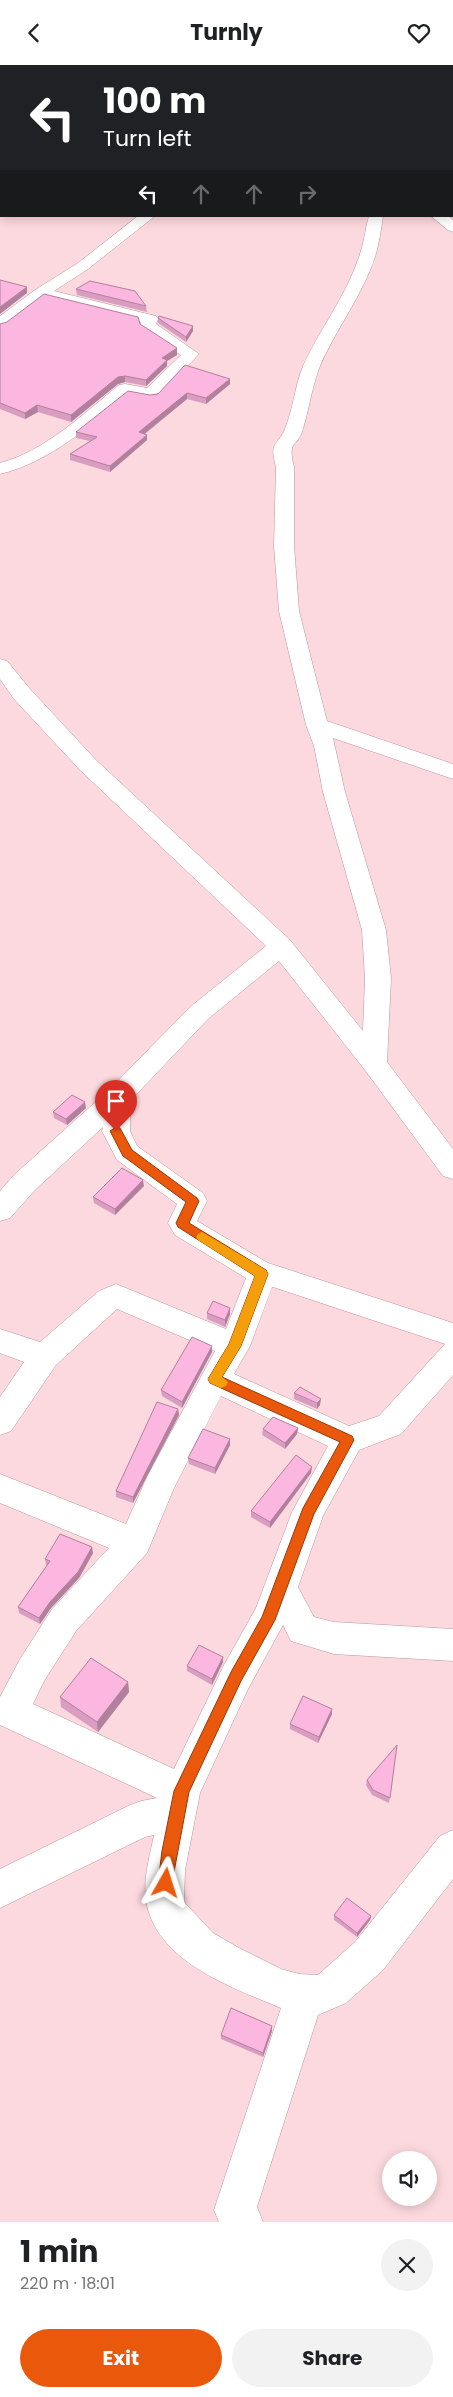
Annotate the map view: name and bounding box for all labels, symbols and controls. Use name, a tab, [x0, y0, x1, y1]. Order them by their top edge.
text: Turnly	[190, 17, 263, 48]
icon: back	[20, 19, 48, 47]
icon: heart	[405, 19, 433, 47]
text: 100 m	[103, 76, 206, 125]
icon: left	[20, 85, 85, 150]
text: Turn left	[103, 123, 191, 154]
icon: left	[134, 180, 162, 208]
icon: ahead	[187, 180, 215, 208]
icon: ahead	[240, 180, 268, 208]
icon: right	[293, 180, 321, 208]
pin	[95, 1080, 137, 1131]
icon: arrive	[102, 1087, 130, 1115]
position arrow	[139, 1856, 191, 1908]
map controls	[382, 2151, 437, 2206]
button: sound	[382, 2151, 437, 2206]
text: 1 min	[20, 2230, 98, 2273]
button: close	[381, 2239, 433, 2291]
text: 220 m · 18:01	[20, 2272, 115, 2295]
button: Exit	[20, 2329, 222, 2387]
button: Share	[232, 2329, 433, 2387]

